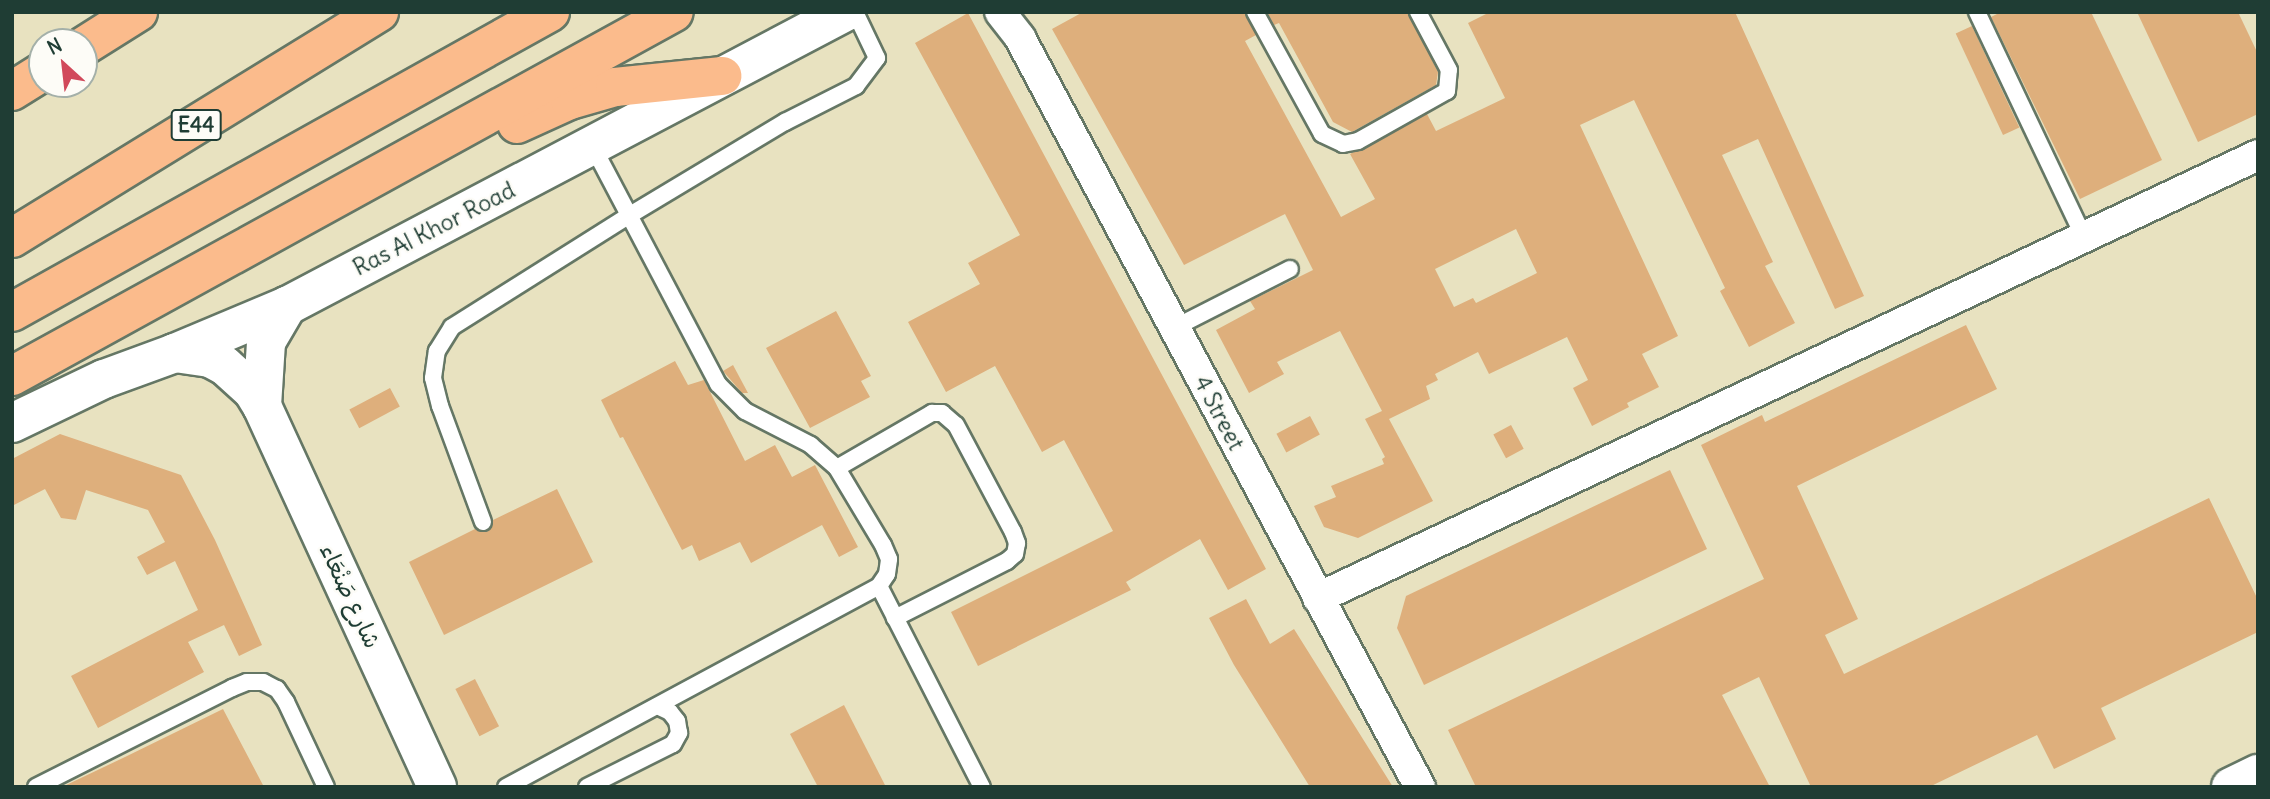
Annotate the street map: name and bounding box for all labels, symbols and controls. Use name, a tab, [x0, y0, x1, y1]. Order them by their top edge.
north arrow	[28, 28, 98, 98]
text: N	[43, 32, 66, 60]
road number: E44	[170, 108, 222, 142]
street label: Ras Al Khor Road	[348, 176, 520, 282]
street label: 4 Street	[1188, 371, 1250, 455]
street label: شارع صَنْعَاء	[314, 539, 386, 653]

